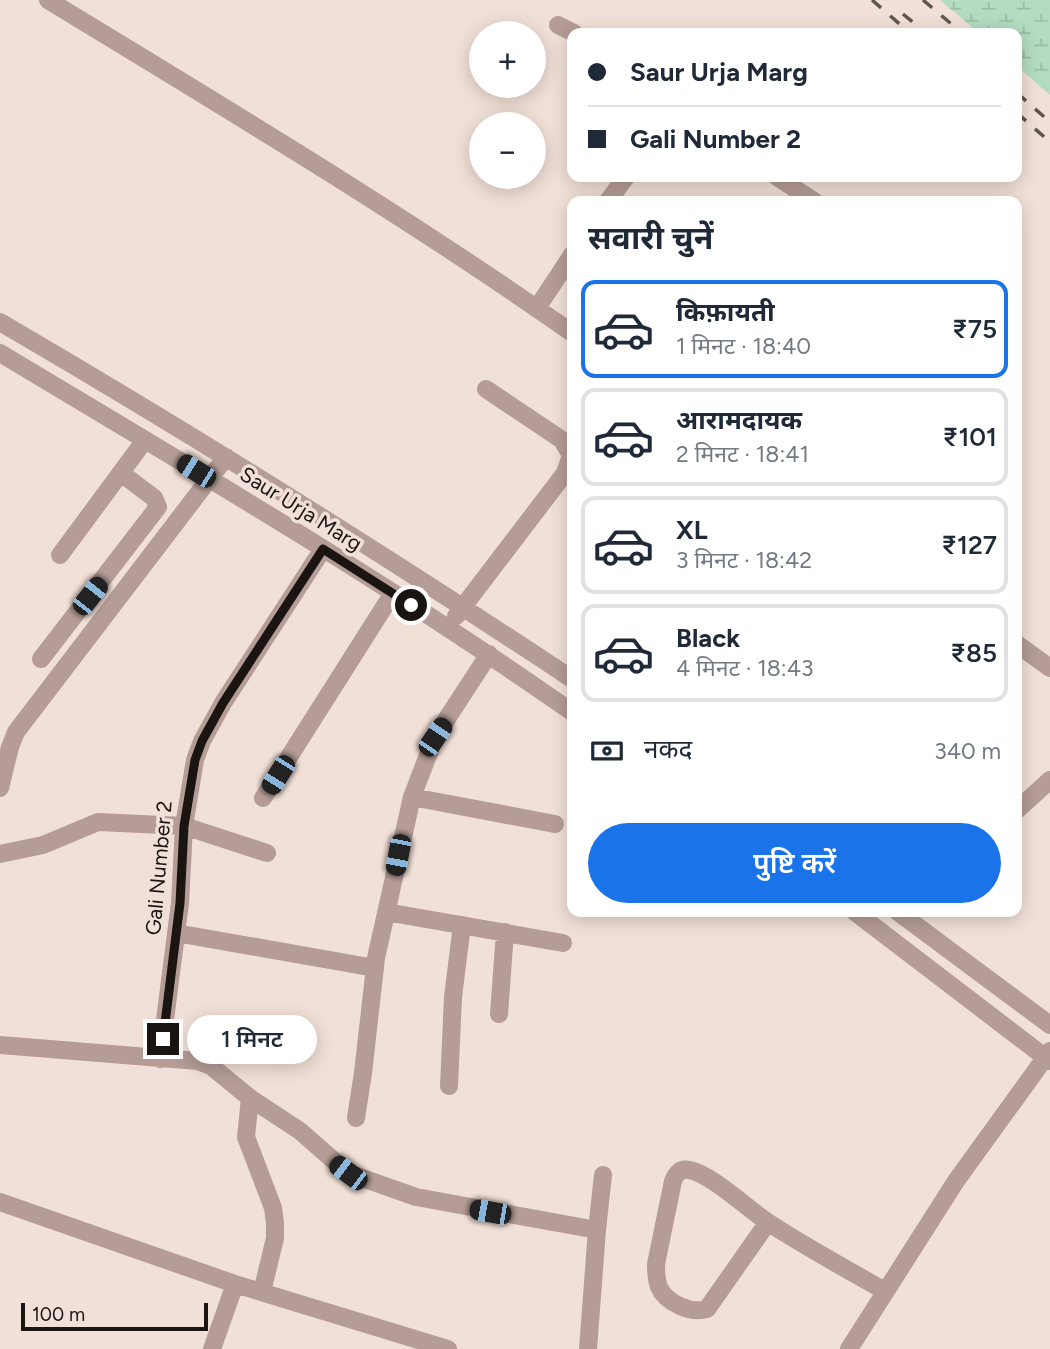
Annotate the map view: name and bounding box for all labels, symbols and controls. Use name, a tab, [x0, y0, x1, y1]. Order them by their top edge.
map controls	[469, 21, 546, 189]
button: +	[469, 21, 546, 98]
text: Saur Urja Marg	[630, 56, 808, 88]
button: −	[469, 112, 546, 189]
text: Gali Number 2	[630, 123, 801, 155]
text: सवारी चुनें	[588, 219, 713, 257]
text: किफ़ायती	[676, 296, 775, 328]
icon: car	[592, 298, 655, 361]
text: ₹75	[952, 313, 997, 345]
text: 1 मिनट · 18:40	[676, 332, 811, 360]
text: आरामदायक	[676, 404, 802, 436]
icon: car	[592, 406, 655, 469]
text: ₹101	[943, 421, 997, 453]
text: 2 मिनट · 18:41	[676, 440, 809, 468]
car	[173, 451, 220, 491]
street label: Saur Urja Marg	[236, 461, 367, 556]
icon: car	[592, 514, 655, 577]
text: XL	[676, 514, 708, 546]
text: ₹127	[941, 529, 997, 561]
text: 3 मिनट · 18:42	[676, 546, 812, 574]
car	[69, 573, 112, 619]
route start	[395, 589, 427, 621]
icon: car	[592, 622, 655, 685]
text: Black	[676, 622, 740, 654]
text: ₹85	[950, 637, 997, 669]
text: 4 मिनट · 18:43	[676, 654, 813, 682]
car	[415, 714, 456, 760]
icon: cash	[588, 732, 626, 770]
text: नकद	[644, 733, 692, 765]
text: 340 m	[934, 737, 1001, 765]
car	[258, 752, 299, 798]
street label: Gali Number 2	[140, 800, 177, 936]
button: पुष्टि करें	[588, 823, 1001, 903]
car	[384, 832, 413, 878]
callout: 1 मिनट	[188, 1014, 317, 1064]
route end	[147, 1023, 179, 1055]
text: 1 मिनट	[221, 1025, 283, 1053]
car	[325, 1152, 372, 1194]
car	[468, 1198, 513, 1226]
scale bar	[21, 1300, 208, 1332]
text: 100 m	[32, 1303, 85, 1326]

